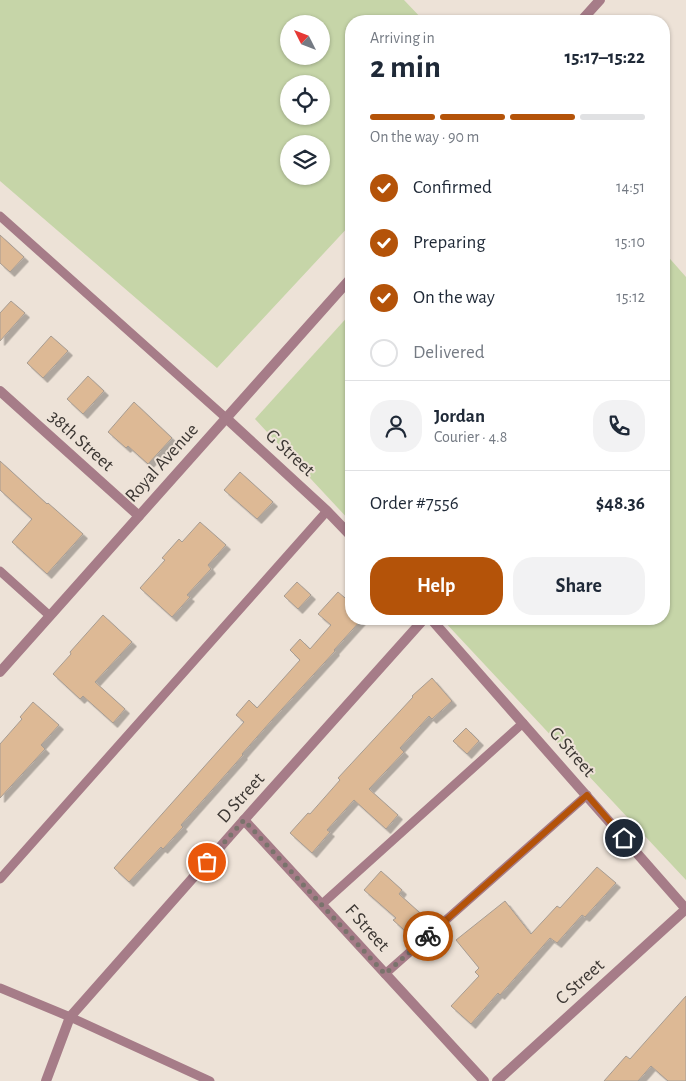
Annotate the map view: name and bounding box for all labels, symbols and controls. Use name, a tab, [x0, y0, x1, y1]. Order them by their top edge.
north arrow	[280, 15, 330, 65]
map controls	[280, 15, 330, 185]
text: Arriving in	[370, 30, 435, 46]
text: 15:17–15:22	[564, 48, 645, 67]
text: 2 min	[370, 51, 441, 83]
button: locate	[280, 75, 330, 125]
text: On the way · 90 m	[370, 129, 479, 145]
button: layers	[280, 135, 330, 185]
icon: check	[370, 174, 398, 202]
text: Confirmed	[413, 178, 492, 197]
text: 14:51	[616, 179, 645, 195]
icon: check	[370, 229, 398, 257]
text: Preparing	[413, 233, 486, 252]
text: 15:10	[615, 234, 645, 250]
icon: check	[370, 284, 398, 312]
text: On the way	[413, 288, 495, 307]
text: 15:12	[616, 289, 645, 305]
text: Delivered	[413, 343, 485, 362]
button: person	[370, 400, 422, 452]
button: phone	[593, 400, 645, 452]
street label: 38th Street	[45, 407, 117, 475]
text: Jordan	[434, 407, 485, 426]
street label: Royal Avenue	[122, 420, 202, 506]
street label: G Street	[262, 426, 318, 480]
text: Courier · 4.8	[434, 429, 507, 445]
text: Order #7556	[370, 494, 459, 513]
text: $48.36	[596, 494, 645, 513]
button: Help	[370, 557, 503, 615]
button: Share	[513, 557, 645, 615]
street label: G Street	[545, 723, 599, 781]
street label: D Street	[214, 769, 268, 827]
pin	[603, 817, 645, 859]
icon: home	[610, 824, 638, 852]
pin	[186, 841, 228, 883]
icon: bag	[193, 848, 221, 876]
street label: F Street	[341, 901, 393, 955]
courier	[403, 911, 453, 961]
icon: bike	[414, 922, 442, 950]
street label: C Street	[552, 956, 608, 1008]

